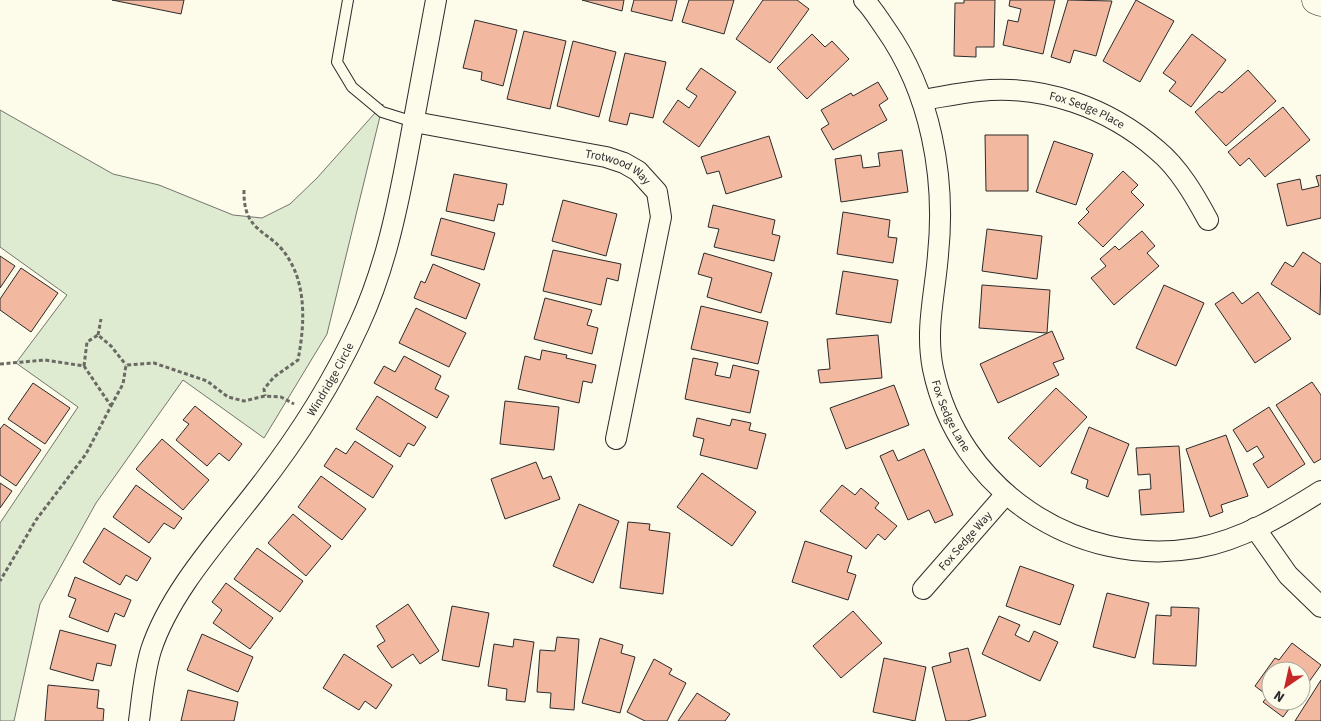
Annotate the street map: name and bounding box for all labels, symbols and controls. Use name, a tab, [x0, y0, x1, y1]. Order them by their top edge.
street label: Fox Sedge Place	[1048, 87, 1128, 133]
street label: Trotwood Way	[584, 145, 655, 189]
street label: Windridge Circle	[303, 340, 358, 419]
street label: Fox Sedge Lane	[927, 378, 975, 455]
street label: Fox Sedge Way	[934, 507, 996, 574]
north arrow	[1261, 661, 1311, 711]
text: N	[1270, 685, 1289, 707]

